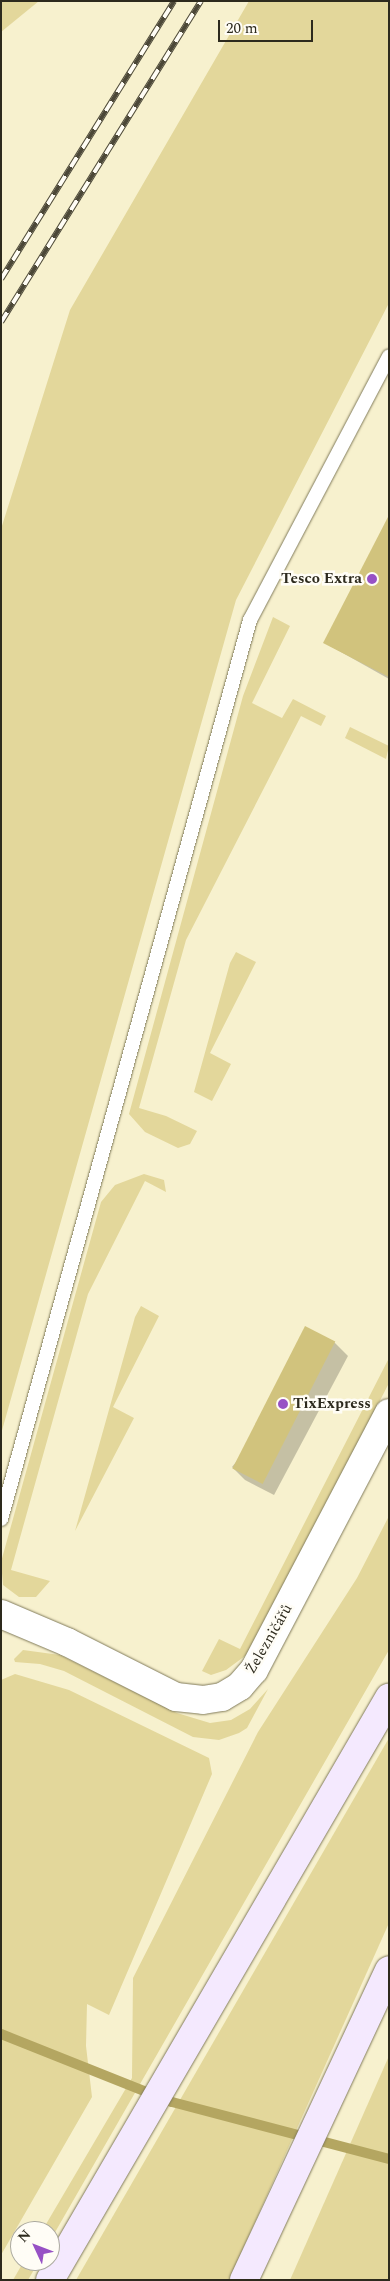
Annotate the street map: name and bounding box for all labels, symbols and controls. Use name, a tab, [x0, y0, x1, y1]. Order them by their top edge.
scale bar	[220, 10, 315, 42]
text: 20 m	[226, 17, 258, 40]
place label: Tesco Extra	[281, 570, 362, 588]
marker: Tesco Extra	[366, 573, 378, 585]
place label: TixExpress	[293, 1395, 371, 1413]
marker: TixExpress	[277, 1398, 289, 1410]
street label: Železničářů	[242, 1601, 296, 1677]
north arrow	[10, 2221, 60, 2271]
text: N	[13, 2225, 36, 2247]

